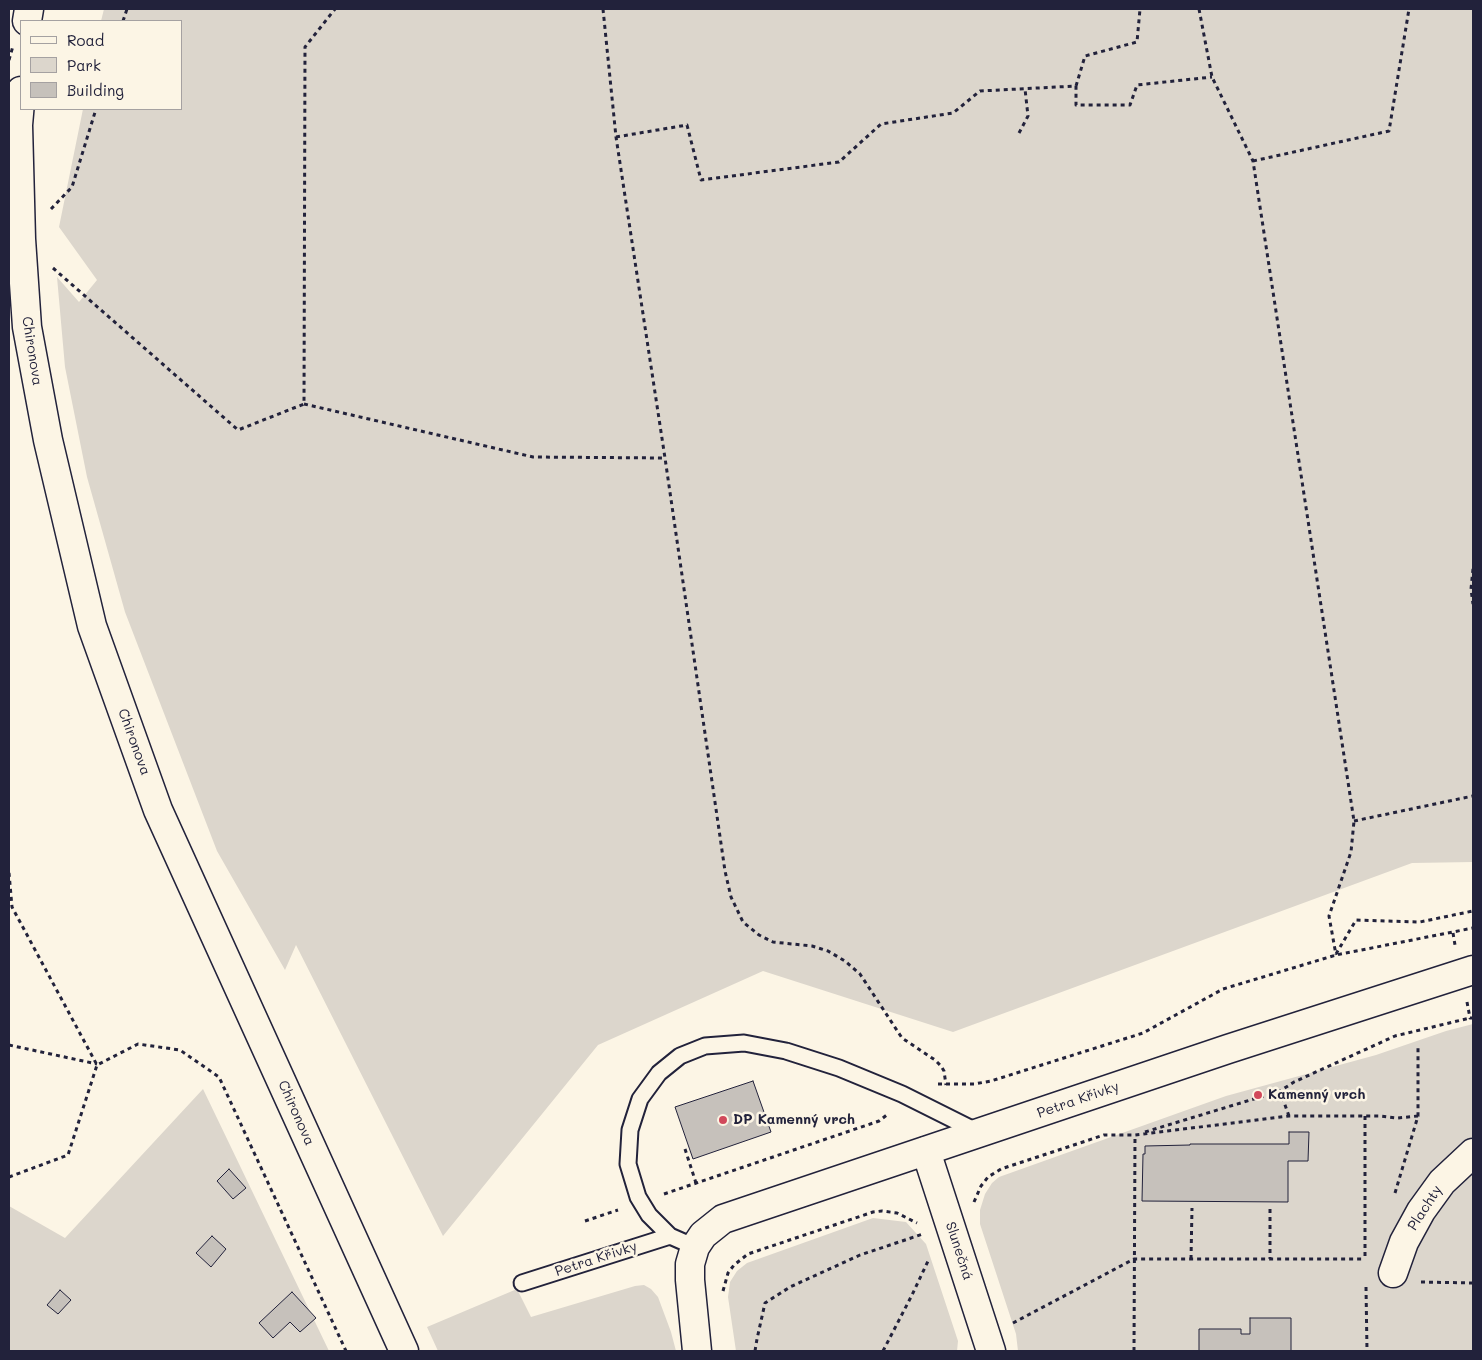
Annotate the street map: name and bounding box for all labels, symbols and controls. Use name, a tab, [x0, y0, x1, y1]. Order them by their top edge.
legend	[20, 20, 182, 110]
text: Road	[67, 30, 104, 50]
text: Park	[67, 55, 101, 75]
text: Building	[67, 80, 124, 100]
street label: Chironova	[18, 315, 46, 387]
street label: Chironova	[114, 706, 154, 778]
street label: Chironova	[274, 1078, 318, 1148]
street label: Petra Křivky	[1035, 1078, 1121, 1122]
place label: Kamenný vrch	[1268, 1087, 1365, 1103]
marker: Kamenný vrch	[1252, 1089, 1264, 1101]
place label: DP Kamenný vrch	[733, 1112, 855, 1128]
marker: DP Kamenný vrch	[717, 1114, 729, 1126]
street label: Plachty	[1404, 1182, 1446, 1234]
street label: Slunečná	[942, 1220, 976, 1282]
street label: Petra Křivky	[553, 1238, 639, 1280]

